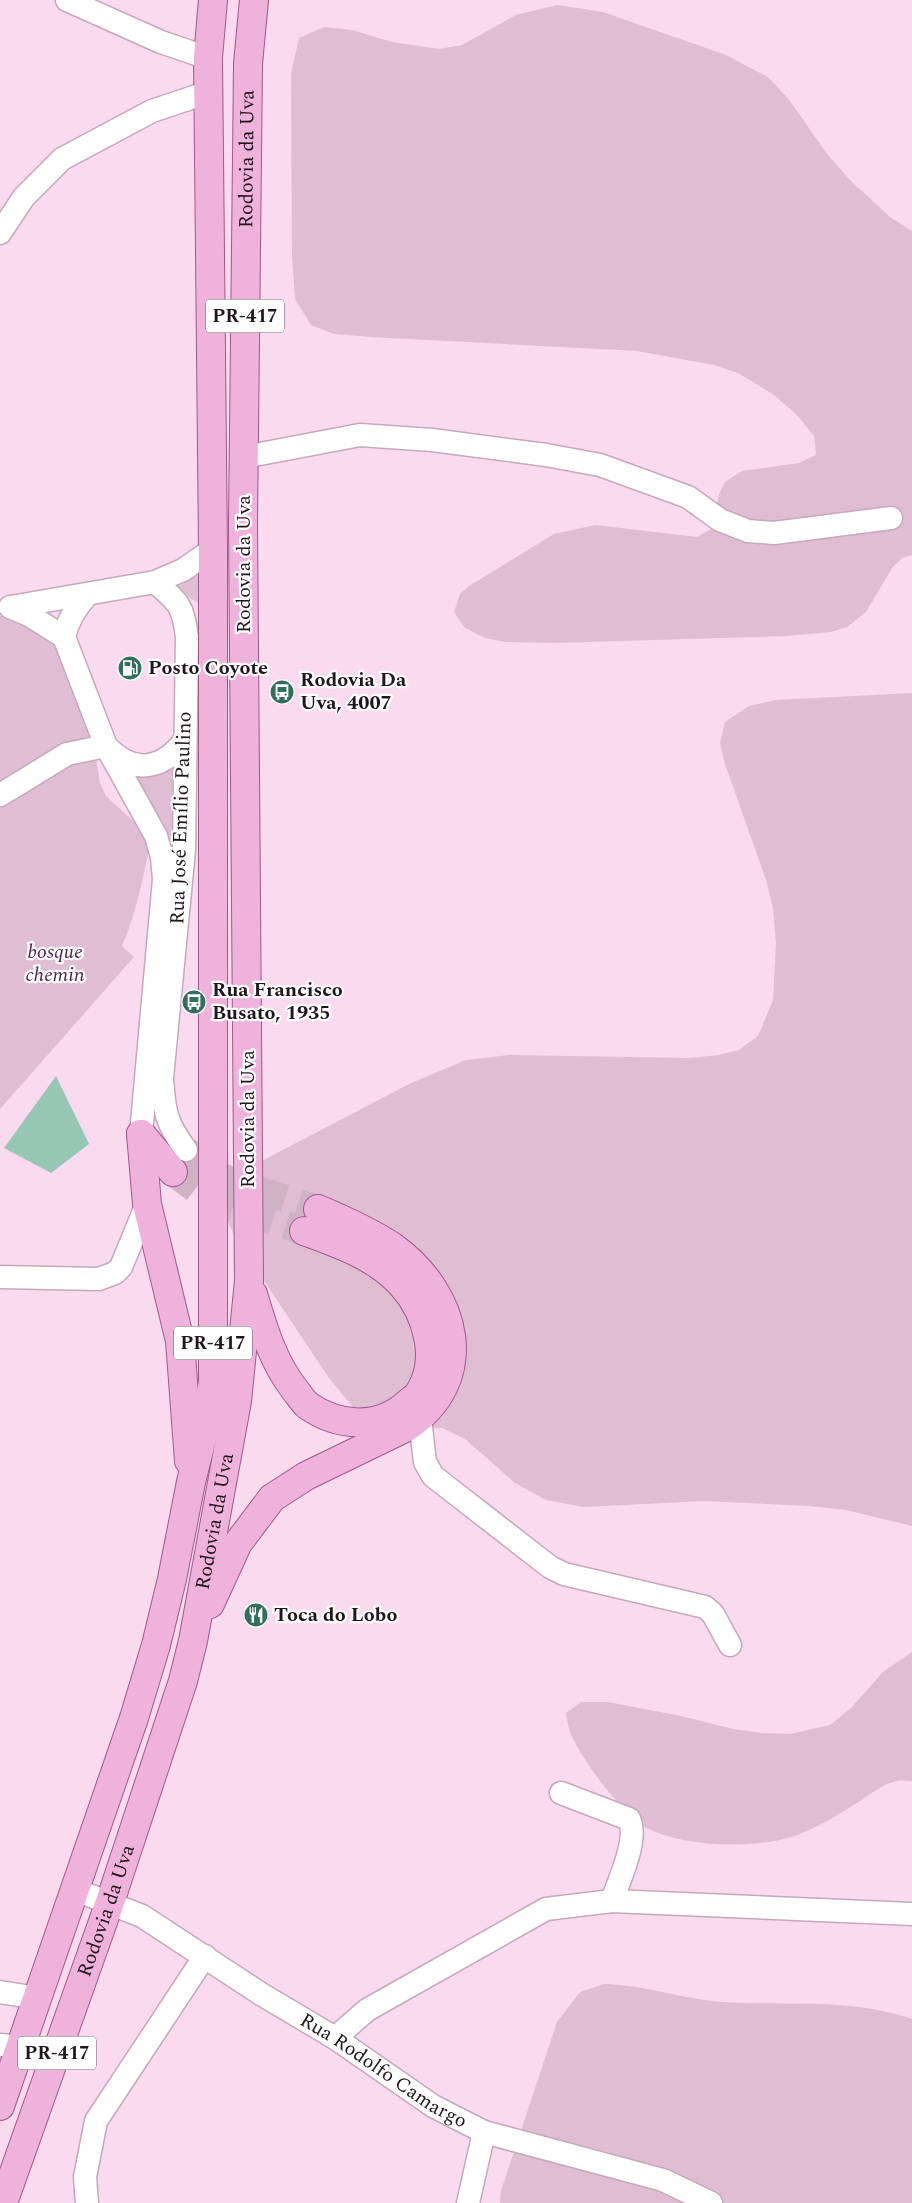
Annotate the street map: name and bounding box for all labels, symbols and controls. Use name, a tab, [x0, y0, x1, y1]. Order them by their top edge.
street label: Rodovia da Uva	[231, 90, 263, 228]
road number: PR-417	[206, 300, 284, 332]
street label: Rodovia da Uva	[229, 495, 259, 633]
place label: Posto Coyote	[148, 653, 268, 683]
fuel station icon: Posto Coyote	[117, 655, 143, 681]
place label: Rodovia Da Uva, 4007	[300, 665, 407, 718]
bus stop icon: Rodovia Da Uva, 4007	[269, 679, 295, 705]
street label: Rua José Emílio Paulino	[162, 711, 200, 925]
park label: bosque chemin	[25, 937, 85, 990]
place label: Rua Francisco Busato, 1935	[212, 975, 343, 1028]
bus stop icon: Rua Francisco Busato, 1935	[181, 989, 207, 1015]
street label: Rodovia da Uva	[233, 1050, 263, 1188]
road number: PR-417	[174, 1326, 252, 1360]
street label: Rodovia da Uva	[188, 1450, 242, 1592]
place label: Toca do Lobo	[274, 1600, 397, 1630]
restaurant icon: Toca do Lobo	[243, 1602, 269, 1628]
street label: Rodovia da Uva	[70, 1840, 143, 1981]
street label: Rua Rodolfo Camargo	[294, 2005, 473, 2136]
road number: PR-417	[18, 2036, 96, 2070]

